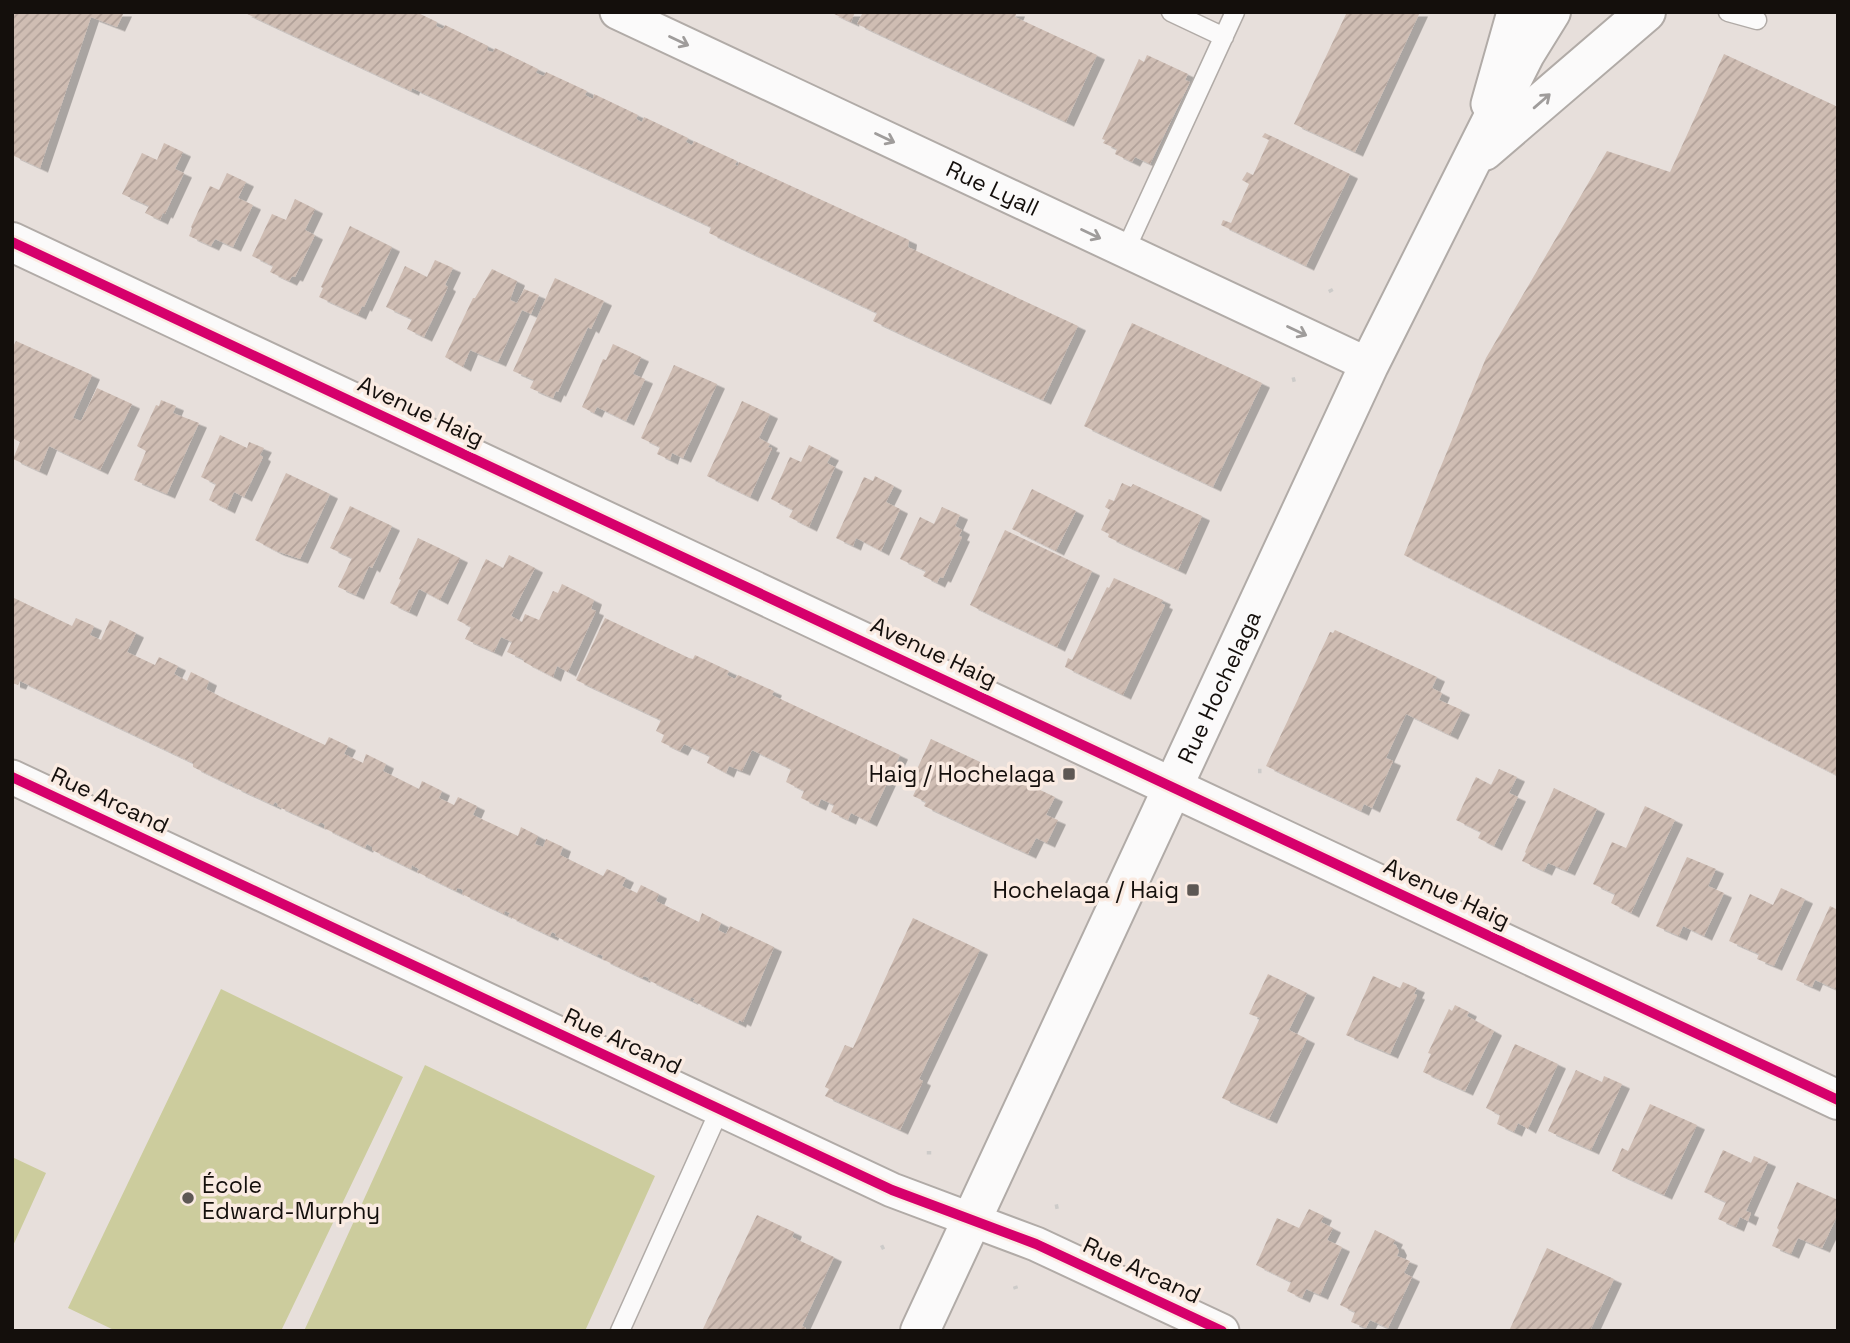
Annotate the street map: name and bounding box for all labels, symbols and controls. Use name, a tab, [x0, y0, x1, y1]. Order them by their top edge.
one-way arrow	[667, 35, 689, 48]
one-way arrow	[1533, 93, 1551, 109]
one-way arrow	[873, 132, 895, 145]
street label: Rue Lyall	[941, 154, 1044, 223]
one-way arrow	[1080, 229, 1101, 242]
one-way arrow	[1286, 325, 1307, 338]
street label: Avenue Haig	[353, 369, 489, 453]
street label: Rue Hochelaga	[1171, 606, 1268, 769]
street label: Avenue Haig	[866, 610, 1002, 694]
place label: Haig / Hochelaga	[869, 759, 1055, 789]
street label: Rue Arcand	[46, 760, 174, 840]
marker: Haig / Hochelaga	[1061, 766, 1077, 782]
street label: Avenue Haig	[1379, 851, 1515, 935]
place label: Hochelaga / Haig	[993, 875, 1179, 905]
marker: Hochelaga / Haig	[1185, 882, 1201, 898]
street label: Rue Arcand	[559, 1001, 687, 1081]
place label: École Edward-Murphy	[202, 1170, 380, 1226]
marker: École Edward-Murphy	[180, 1190, 196, 1206]
street label: Rue Arcand	[1078, 1230, 1206, 1310]

